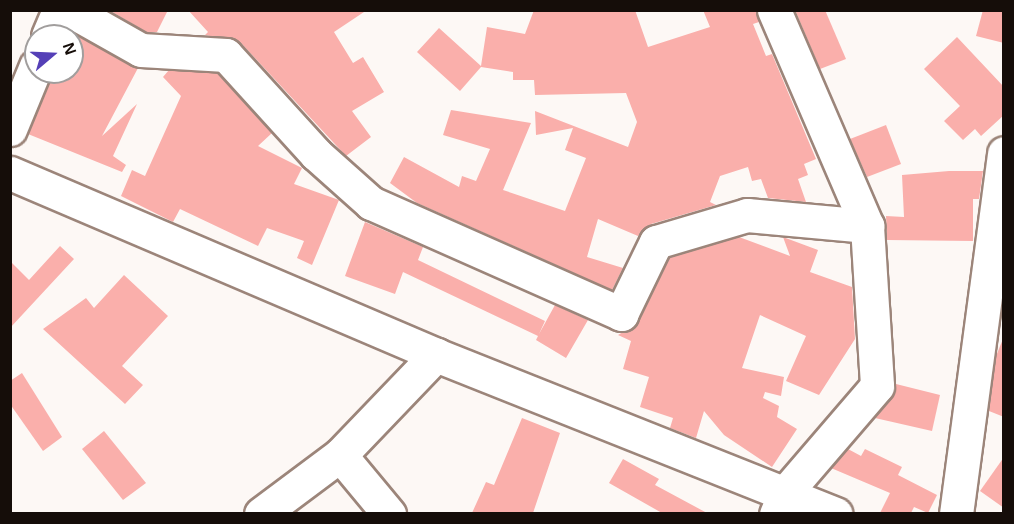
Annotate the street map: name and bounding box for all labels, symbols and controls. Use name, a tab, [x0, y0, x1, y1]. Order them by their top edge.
north arrow	[24, 24, 84, 84]
text: N	[60, 40, 80, 57]

